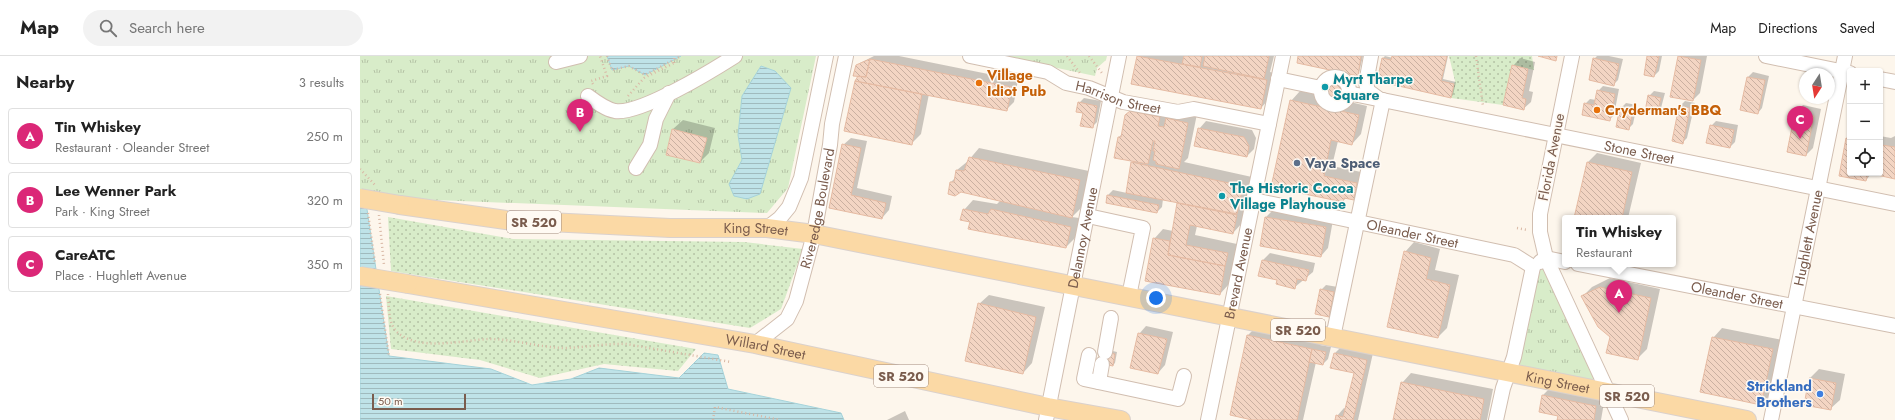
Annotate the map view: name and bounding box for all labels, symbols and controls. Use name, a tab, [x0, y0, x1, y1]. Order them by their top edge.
search box	[83, 10, 363, 46]
text: Map	[20, 14, 59, 41]
icon: search	[97, 17, 119, 39]
text: Search here	[129, 17, 205, 39]
text: Map	[1710, 18, 1736, 38]
text: Directions	[1758, 18, 1818, 38]
text: Saved	[1840, 18, 1875, 38]
place label: Village Idiot Pub	[986, 65, 1046, 101]
north arrow	[1799, 68, 1835, 104]
map controls	[1847, 68, 1883, 176]
button: +	[1847, 68, 1883, 104]
place label: Myrt Tharpe Square	[1333, 69, 1413, 105]
text: Nearby	[16, 70, 74, 94]
text: 3 results	[299, 73, 344, 92]
street label: Harrison Street	[1074, 75, 1163, 119]
marker: Village Idiot Pub	[974, 78, 984, 88]
marker: Myrt Tharpe Square	[1320, 82, 1330, 92]
pin: B	[567, 99, 593, 132]
place label: Cryderman's BBQ	[1605, 100, 1722, 120]
button: −	[1847, 104, 1883, 140]
marker: Cryderman's BBQ	[1592, 105, 1602, 115]
pin: C	[1787, 106, 1813, 139]
street label: Florida Avenue	[1533, 111, 1569, 203]
text: Tin Whiskey	[55, 116, 141, 138]
text: A	[25, 127, 35, 146]
text: 250 m	[306, 127, 343, 146]
street label: Stone Street	[1602, 135, 1676, 169]
text: Restaurant · Oleander Street	[55, 138, 209, 157]
button: locate	[1847, 140, 1883, 176]
street label: Riveredge Boulevard	[795, 146, 839, 271]
place label: Vaya Space	[1304, 153, 1380, 173]
marker: Vaya Space	[1292, 158, 1302, 168]
place label: The Historic Cocoa Village Playhouse	[1229, 178, 1354, 214]
text: Lee Wenner Park	[55, 180, 176, 202]
street label: Delannoy Avenue	[1063, 185, 1102, 290]
street label: Hughlett Avenue	[1789, 188, 1828, 288]
text: B	[26, 191, 34, 210]
text: 320 m	[307, 191, 343, 210]
marker: The Historic Cocoa Village Playhouse	[1217, 191, 1227, 201]
text: Park · King Street	[55, 202, 150, 221]
road number: SR 520	[507, 211, 561, 233]
street label: Oleander Street	[1365, 214, 1461, 253]
popup	[1562, 215, 1676, 267]
street label: King Street	[723, 218, 790, 241]
text: Tin Whiskey	[1576, 221, 1662, 243]
street label: Brevard Avenue	[1219, 226, 1257, 321]
text: Restaurant	[1576, 243, 1632, 262]
text: CareATC	[55, 244, 116, 266]
text: C	[25, 255, 35, 274]
text: 350 m	[307, 255, 343, 274]
text: Place · Hughlett Avenue	[55, 266, 187, 285]
street label: Oleander Street	[1689, 276, 1785, 314]
pin: A	[1606, 280, 1632, 313]
your location	[1146, 288, 1166, 308]
road number: SR 520	[1271, 319, 1325, 341]
street label: Willard Street	[724, 329, 808, 365]
road number: SR 520	[874, 365, 928, 387]
street label: King Street	[1524, 366, 1592, 399]
place label: Strickland Brothers	[1746, 376, 1813, 412]
road number: SR 520	[1600, 385, 1654, 407]
marker: Strickland Brothers	[1815, 389, 1825, 399]
scale bar	[372, 392, 466, 411]
text: 50 m	[378, 393, 403, 409]

